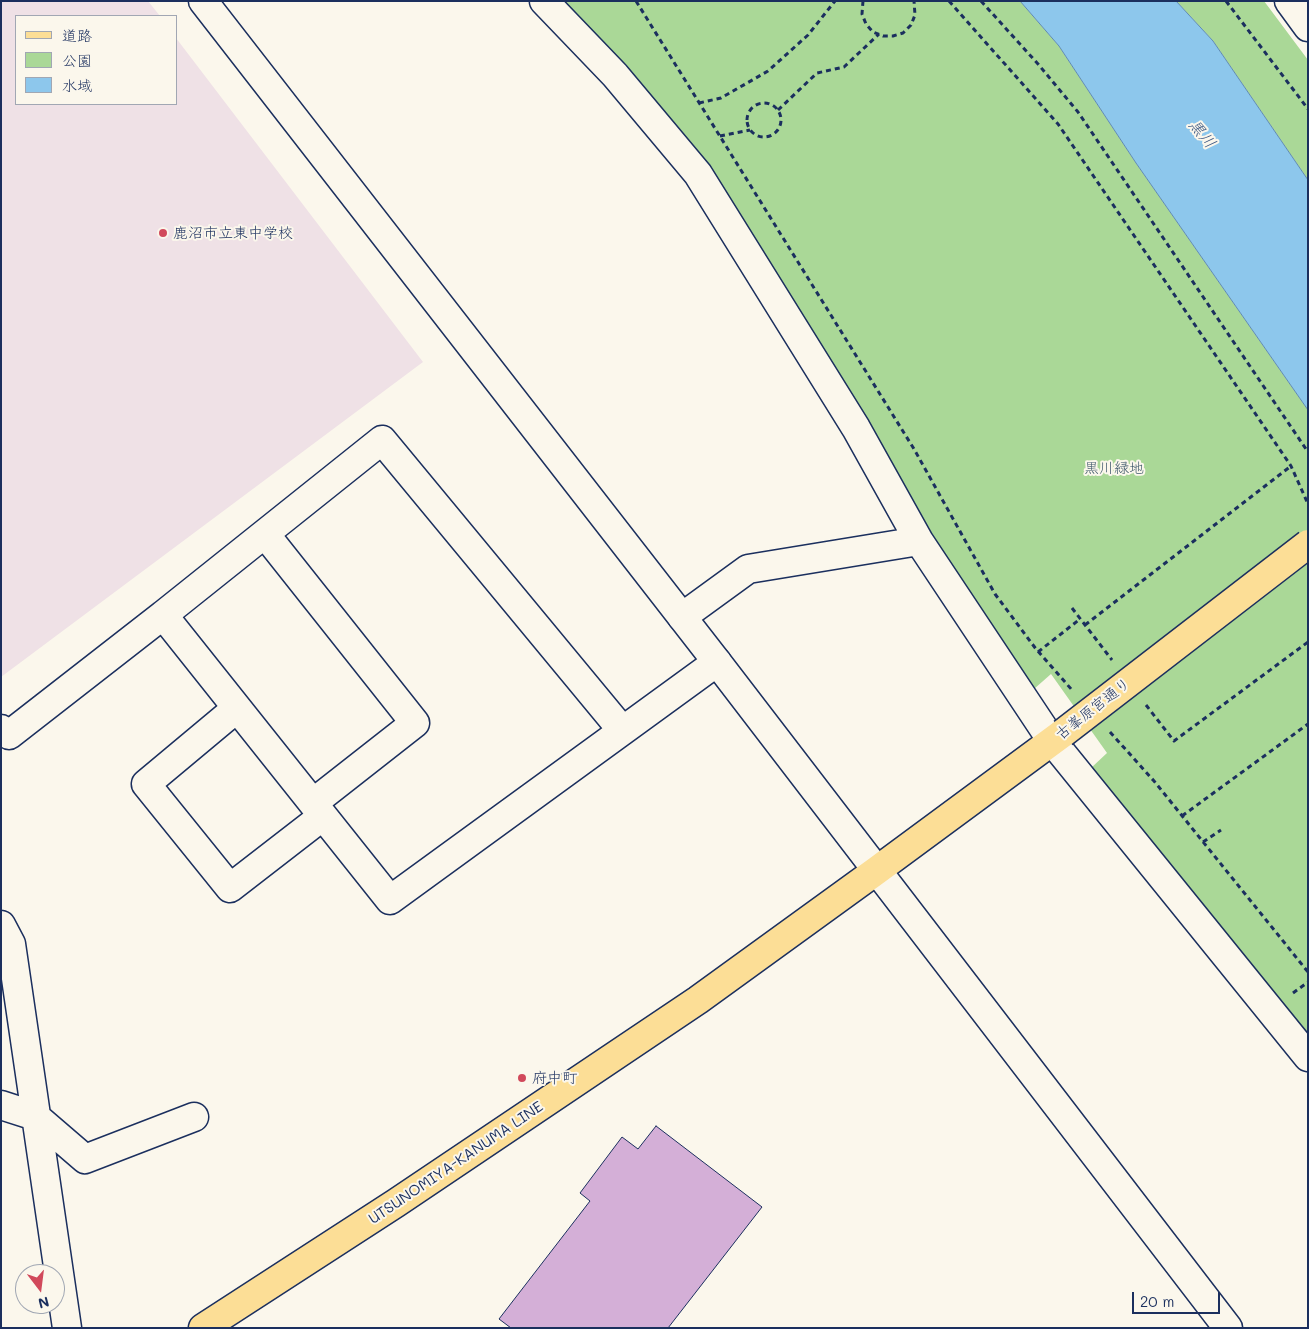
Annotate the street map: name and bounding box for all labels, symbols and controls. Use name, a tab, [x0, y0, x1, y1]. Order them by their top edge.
legend	[15, 15, 178, 105]
text: 道路	[62, 25, 92, 45]
text: 公園	[62, 50, 92, 70]
text: 水域	[62, 75, 92, 95]
water label: 黒川	[1184, 116, 1220, 152]
place label: 鹿沼市立東中学校	[173, 224, 293, 242]
marker: 鹿沼市立東中学校	[157, 227, 169, 239]
park label: 黒川緑地	[1084, 459, 1144, 477]
street label: 古峯原宮通り	[1052, 674, 1134, 744]
place label: 府中町	[532, 1069, 577, 1087]
marker: 府中町	[516, 1072, 528, 1084]
street label: UTSUNOMIYA-KANUMA LINE	[365, 1098, 547, 1228]
north arrow	[15, 1264, 65, 1314]
scale bar	[1134, 1282, 1222, 1314]
text: 20 m	[1140, 1291, 1174, 1311]
text: N	[36, 1292, 51, 1314]

